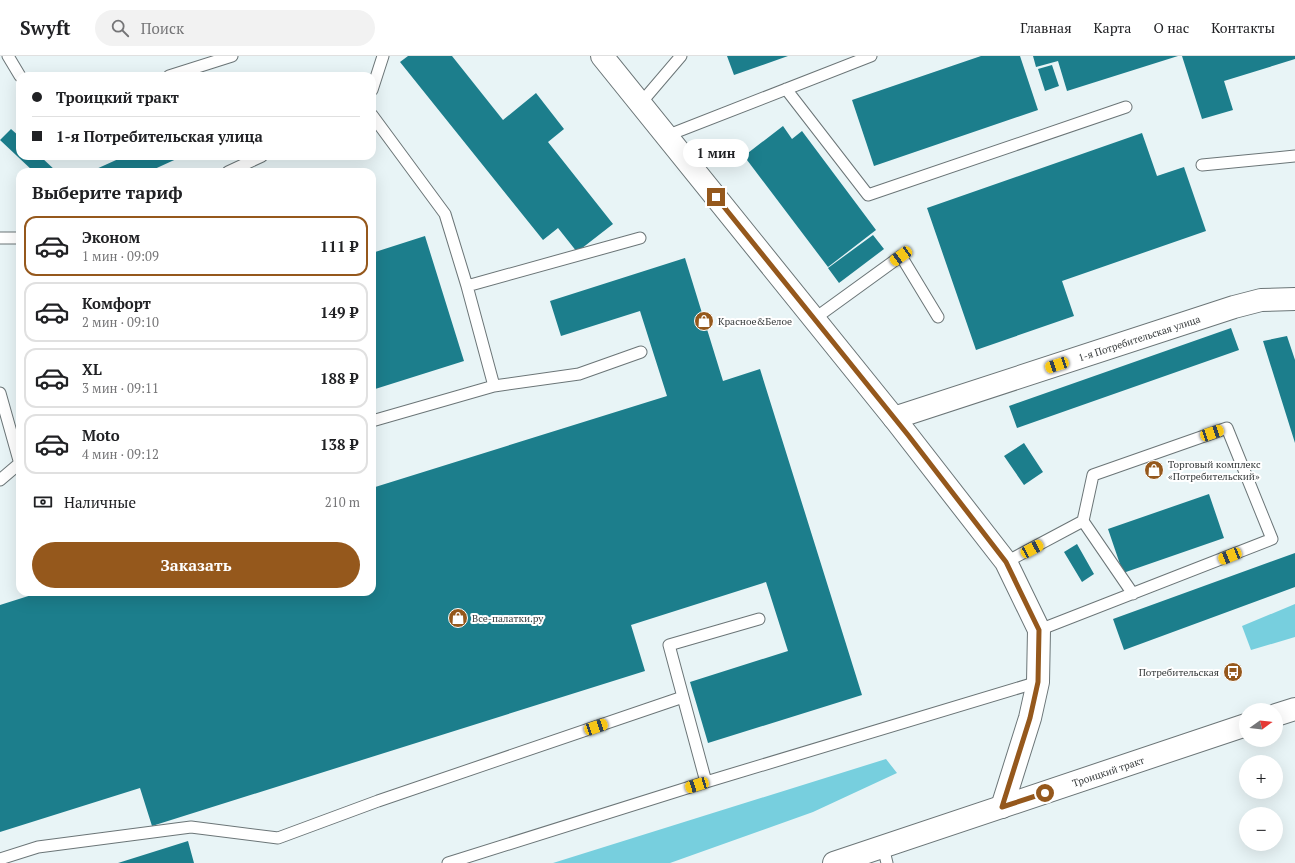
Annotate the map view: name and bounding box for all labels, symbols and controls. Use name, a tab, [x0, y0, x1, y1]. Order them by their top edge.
search box	[95, 10, 375, 46]
text: Swyft	[20, 15, 71, 40]
icon: search	[109, 17, 131, 39]
text: Поиск	[141, 18, 184, 38]
text: Главная	[1020, 18, 1072, 37]
text: Карта	[1094, 18, 1131, 37]
text: О нас	[1153, 18, 1189, 37]
text: Контакты	[1211, 18, 1275, 37]
text: Троицкий тракт	[56, 87, 179, 107]
text: 1-я Потребительская улица	[56, 126, 263, 146]
callout: 1 мин	[683, 139, 749, 167]
text: 1 мин	[697, 144, 735, 162]
text: Выберите тариф	[32, 180, 183, 204]
route end	[707, 188, 725, 206]
text: Эконом	[82, 227, 140, 247]
icon: car	[34, 228, 70, 264]
text: 111 ₽	[320, 236, 358, 256]
car	[888, 244, 914, 268]
text: 1 мин · 09:09	[82, 247, 159, 265]
text: Комфорт	[82, 293, 151, 313]
icon: car	[34, 294, 70, 330]
text: 149 ₽	[320, 302, 358, 322]
shop icon: Красное&Белое	[693, 310, 715, 332]
street label: 1-я Потребительская улица	[1076, 312, 1202, 364]
text: 2 мин · 09:10	[82, 313, 159, 331]
place label: Красное&Белое	[718, 315, 792, 328]
car	[1044, 356, 1070, 374]
text: XL	[82, 359, 102, 379]
icon: car	[34, 360, 70, 396]
text: 188 ₽	[320, 368, 358, 388]
text: 3 мин · 09:11	[82, 379, 159, 397]
car	[1199, 423, 1225, 443]
text: Moto	[82, 425, 120, 445]
icon: car	[34, 426, 70, 462]
text: 138 ₽	[320, 434, 358, 454]
text: 4 мин · 09:12	[82, 445, 159, 463]
place label: Торговый комплекс «Потребительский»	[1168, 458, 1261, 483]
shop icon: Торговый комплекс «Потребительский»	[1143, 459, 1165, 481]
icon: cash	[32, 491, 54, 513]
text: Наличные	[64, 492, 136, 512]
text: 210 m	[325, 493, 360, 511]
car	[1019, 538, 1045, 560]
button: Заказать	[32, 542, 360, 588]
car	[1217, 546, 1243, 566]
shop icon: Все-палатки.ру	[447, 607, 469, 629]
place label: Все-палатки.ру	[472, 612, 544, 625]
bus stop icon: Потребительская	[1222, 661, 1244, 683]
place label: Потребительская	[1139, 666, 1219, 679]
north arrow	[1239, 703, 1283, 747]
map controls	[1239, 703, 1283, 851]
car	[583, 717, 609, 737]
street label: Троицкий тракт	[1070, 753, 1146, 789]
button: +	[1239, 755, 1283, 799]
car	[684, 776, 710, 794]
route start	[1036, 784, 1054, 802]
button: −	[1239, 807, 1283, 851]

